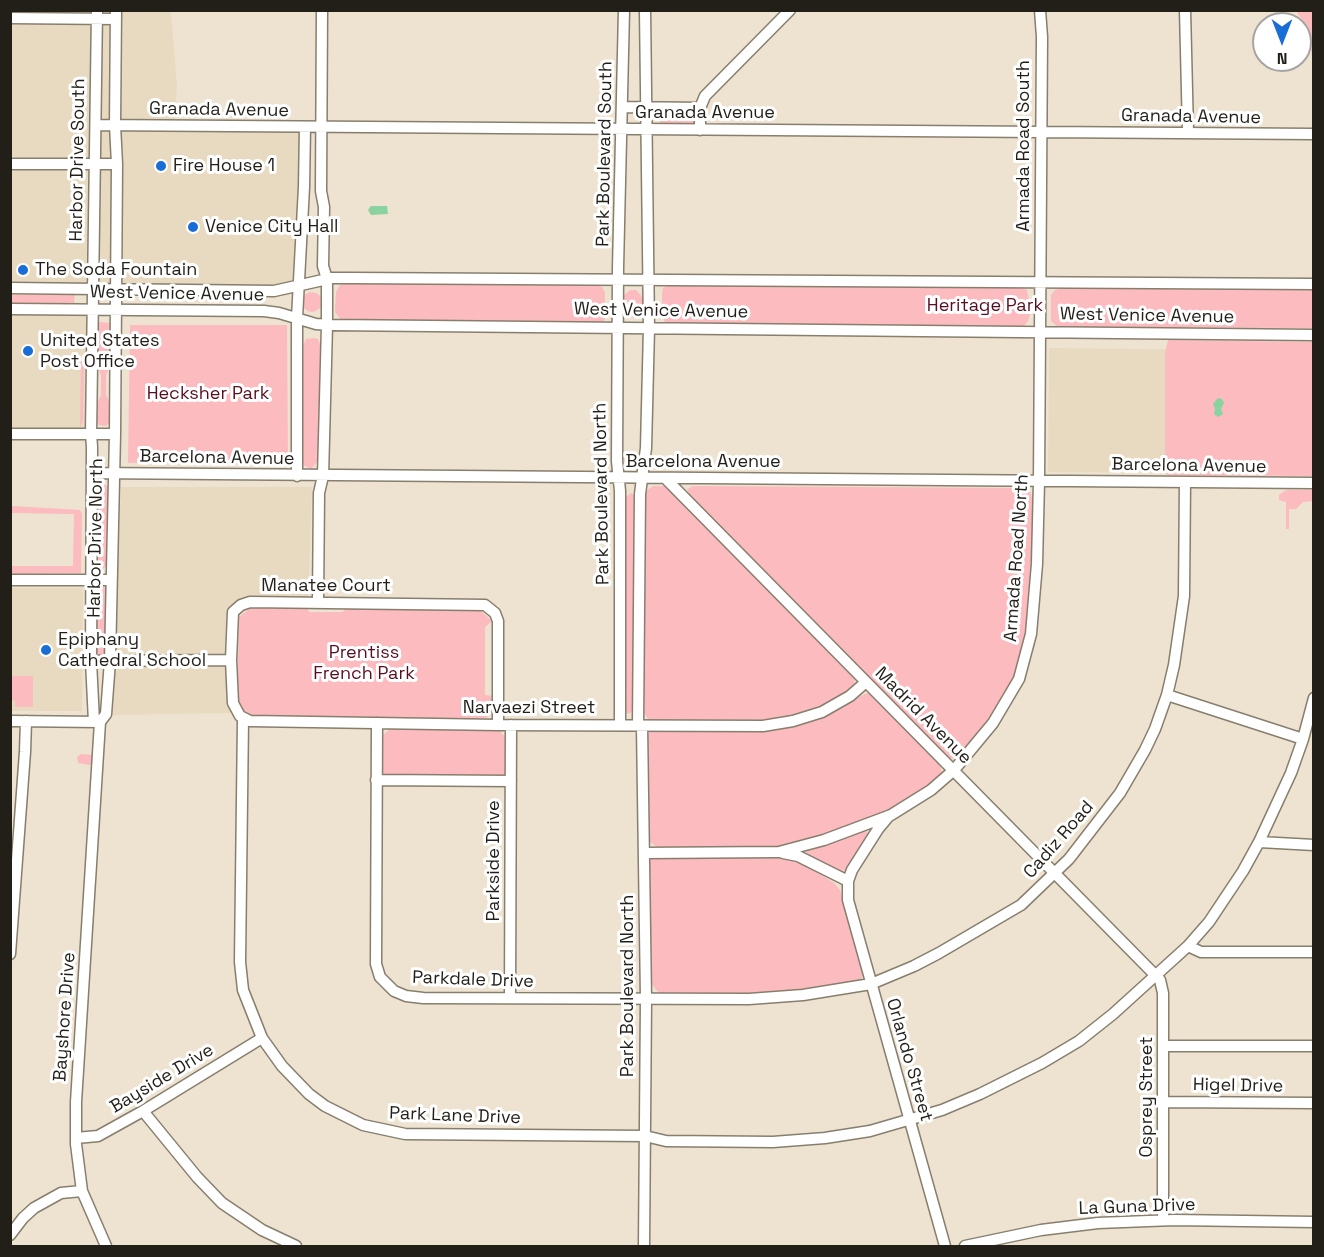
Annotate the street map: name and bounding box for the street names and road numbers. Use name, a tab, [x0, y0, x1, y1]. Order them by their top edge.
street label: Armada Road South	[1013, 60, 1035, 232]
street label: Park Boulevard South	[593, 61, 617, 247]
street label: Harbor Drive South	[66, 78, 90, 242]
street label: Granada Avenue	[149, 98, 289, 122]
street label: Granada Avenue	[635, 102, 775, 124]
street label: Granada Avenue	[1121, 105, 1261, 129]
street label: West Venice Avenue	[90, 282, 264, 306]
street label: West Venice Avenue	[574, 299, 748, 323]
street label: West Venice Avenue	[1060, 304, 1234, 328]
street label: Park Boulevard North	[590, 403, 614, 585]
street label: Barcelona Avenue	[139, 446, 295, 470]
street label: Barcelona Avenue	[625, 451, 781, 473]
street label: Barcelona Avenue	[1111, 454, 1267, 478]
street label: Harbor Drive North	[84, 458, 108, 618]
street label: Armada Road North	[1000, 473, 1034, 643]
street label: Manatee Court	[261, 575, 391, 597]
street label: Madrid Avenue	[870, 663, 976, 769]
street label: Narvaezi Street	[463, 697, 595, 719]
street label: Cadiz Road	[1019, 797, 1099, 883]
street label: Parkside Drive	[483, 800, 505, 922]
street label: Park Boulevard North	[617, 895, 639, 1077]
street label: Bayshore Drive	[50, 952, 80, 1082]
street label: Parkdale Drive	[412, 967, 534, 993]
street label: Orlando Street	[881, 996, 937, 1124]
street label: Osprey Street	[1136, 1037, 1158, 1157]
street label: Bayside Drive	[106, 1040, 218, 1118]
street label: Higel Drive	[1193, 1074, 1283, 1098]
street label: Park Lane Drive	[389, 1103, 521, 1129]
street label: La Guna Drive	[1078, 1194, 1196, 1220]

